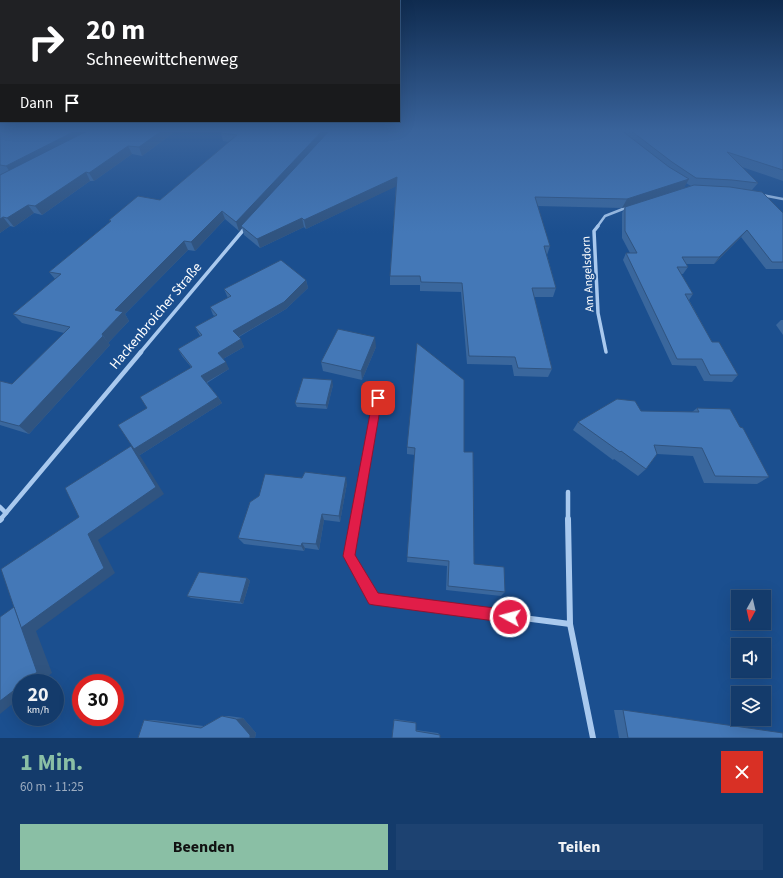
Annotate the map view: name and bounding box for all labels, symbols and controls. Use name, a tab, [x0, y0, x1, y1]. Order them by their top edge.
text: 20 m	[86, 10, 145, 50]
icon: right	[20, 16, 72, 68]
text: Schneewittchenweg	[86, 47, 238, 72]
icon: arrive	[61, 92, 83, 114]
text: Dann	[20, 93, 53, 114]
street label: Am Angelsdorn	[578, 236, 598, 312]
street label: Hackenbroicher Straße	[105, 258, 207, 374]
pin	[361, 381, 395, 415]
icon: arrive	[367, 387, 389, 409]
north arrow	[731, 590, 771, 630]
map controls	[731, 590, 771, 726]
position arrow	[489, 596, 531, 638]
button: sound	[731, 638, 771, 678]
speed limit sign: 30	[72, 674, 124, 726]
text: 20	[27, 681, 49, 709]
button: layers	[731, 686, 771, 726]
text: km/h	[27, 703, 49, 717]
text: 1 Min.	[20, 745, 83, 780]
button: close	[721, 751, 763, 793]
text: 60 m · 11:25	[20, 778, 84, 796]
button: Beenden	[20, 824, 388, 870]
button: Teilen	[396, 824, 763, 870]

